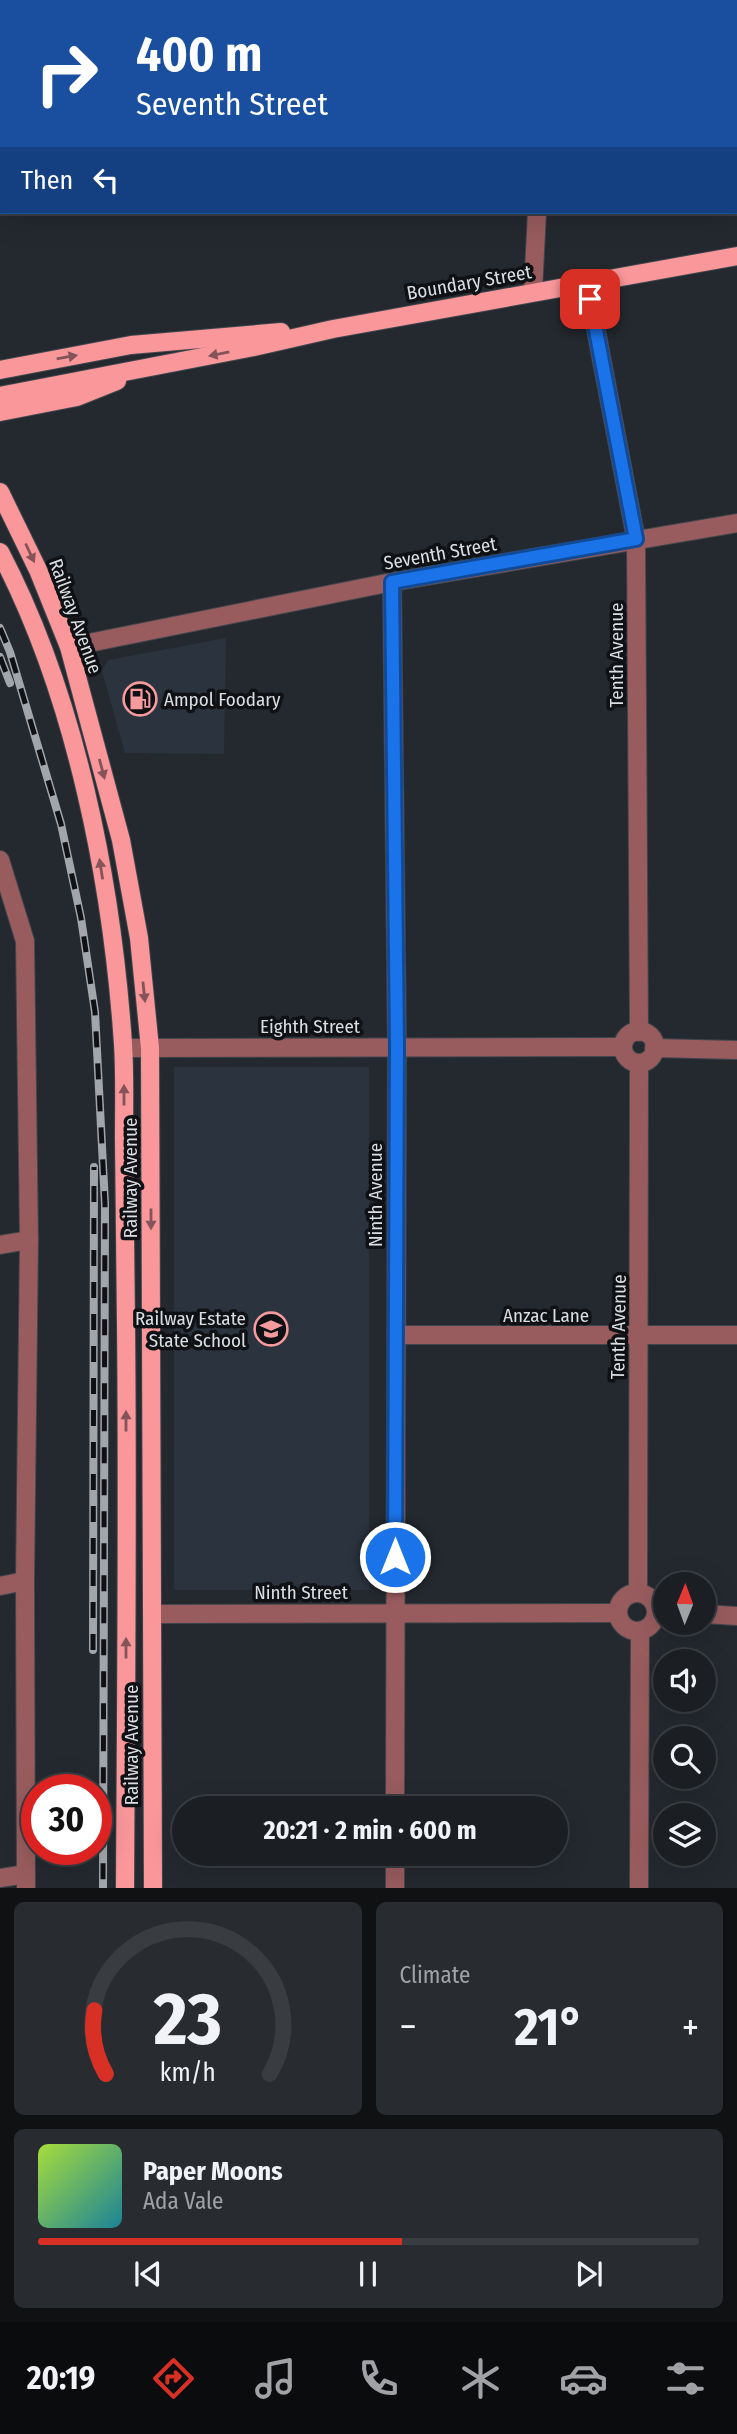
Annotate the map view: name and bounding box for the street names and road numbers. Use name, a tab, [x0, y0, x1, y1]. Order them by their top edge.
street label: Boundary Street	[405, 260, 534, 305]
street label: Seventh Street	[382, 532, 499, 575]
street label: Railway Avenue	[44, 556, 107, 677]
street label: Tenth Avenue	[605, 603, 628, 707]
street label: Eighth Street	[260, 1015, 361, 1038]
street label: Railway Avenue	[119, 1118, 142, 1238]
street label: Ninth Avenue	[364, 1143, 387, 1247]
street label: Tenth Avenue	[606, 1274, 631, 1380]
street label: Anzac Lane	[503, 1304, 589, 1327]
street label: Ninth Street	[254, 1581, 349, 1604]
street label: Railway Avenue	[120, 1685, 143, 1805]

